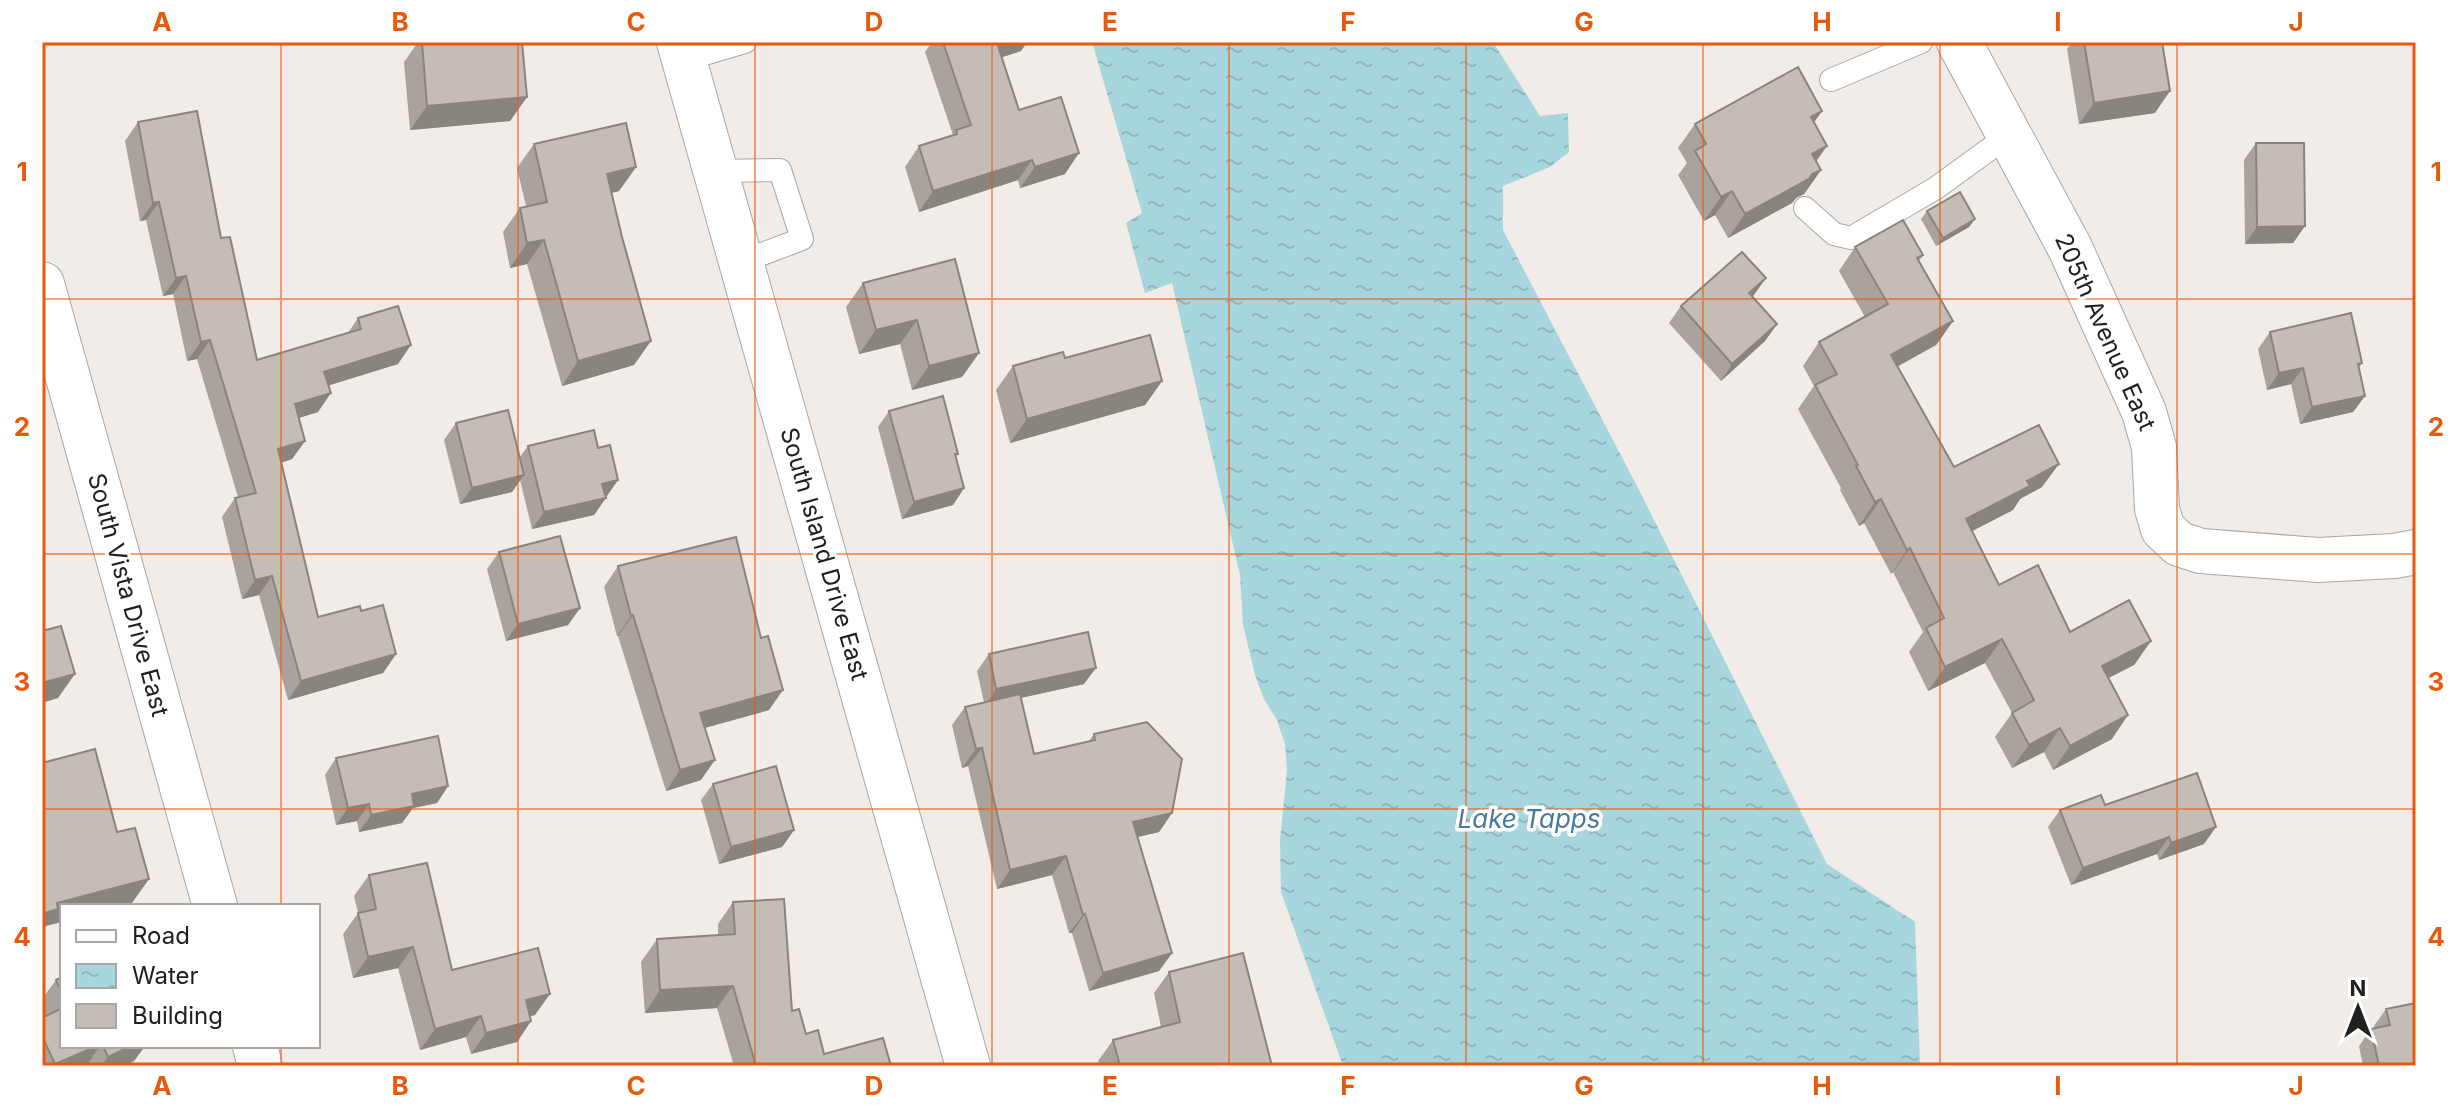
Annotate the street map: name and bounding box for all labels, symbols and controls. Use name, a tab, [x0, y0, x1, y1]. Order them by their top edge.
text: A	[152, 6, 172, 37]
text: B	[391, 6, 409, 37]
text: C	[626, 6, 646, 37]
text: D	[865, 6, 883, 37]
text: E	[1102, 6, 1118, 37]
text: F	[1340, 6, 1356, 37]
text: G	[1574, 6, 1594, 37]
text: H	[1812, 6, 1832, 37]
text: I	[2054, 6, 2062, 37]
text: J	[2288, 6, 2304, 37]
text: 1	[16, 156, 28, 187]
text: 1	[2430, 156, 2442, 187]
street label: 205th Avenue East	[2049, 229, 2162, 435]
text: 2	[14, 411, 30, 442]
text: 2	[2428, 411, 2444, 442]
street label: South Island Drive East	[774, 424, 875, 684]
street label: South Vista Drive East	[82, 470, 175, 720]
text: 3	[14, 666, 30, 697]
text: 3	[2428, 666, 2444, 697]
water label: Lake Tapps	[1458, 803, 1600, 834]
legend	[60, 904, 320, 1048]
text: 4	[13, 921, 31, 952]
text: Road	[132, 921, 190, 950]
text: 4	[2427, 921, 2445, 952]
text: Water	[132, 961, 199, 990]
north arrow	[2318, 968, 2398, 1048]
text: N	[2350, 975, 2366, 1001]
text: Building	[132, 1001, 223, 1030]
text: A	[152, 1070, 172, 1101]
text: B	[391, 1070, 409, 1101]
text: C	[626, 1070, 646, 1101]
text: D	[865, 1070, 883, 1101]
text: E	[1102, 1070, 1118, 1101]
text: F	[1340, 1070, 1356, 1101]
text: G	[1574, 1070, 1594, 1101]
text: H	[1812, 1070, 1832, 1101]
text: I	[2054, 1070, 2062, 1101]
text: J	[2288, 1070, 2304, 1101]

